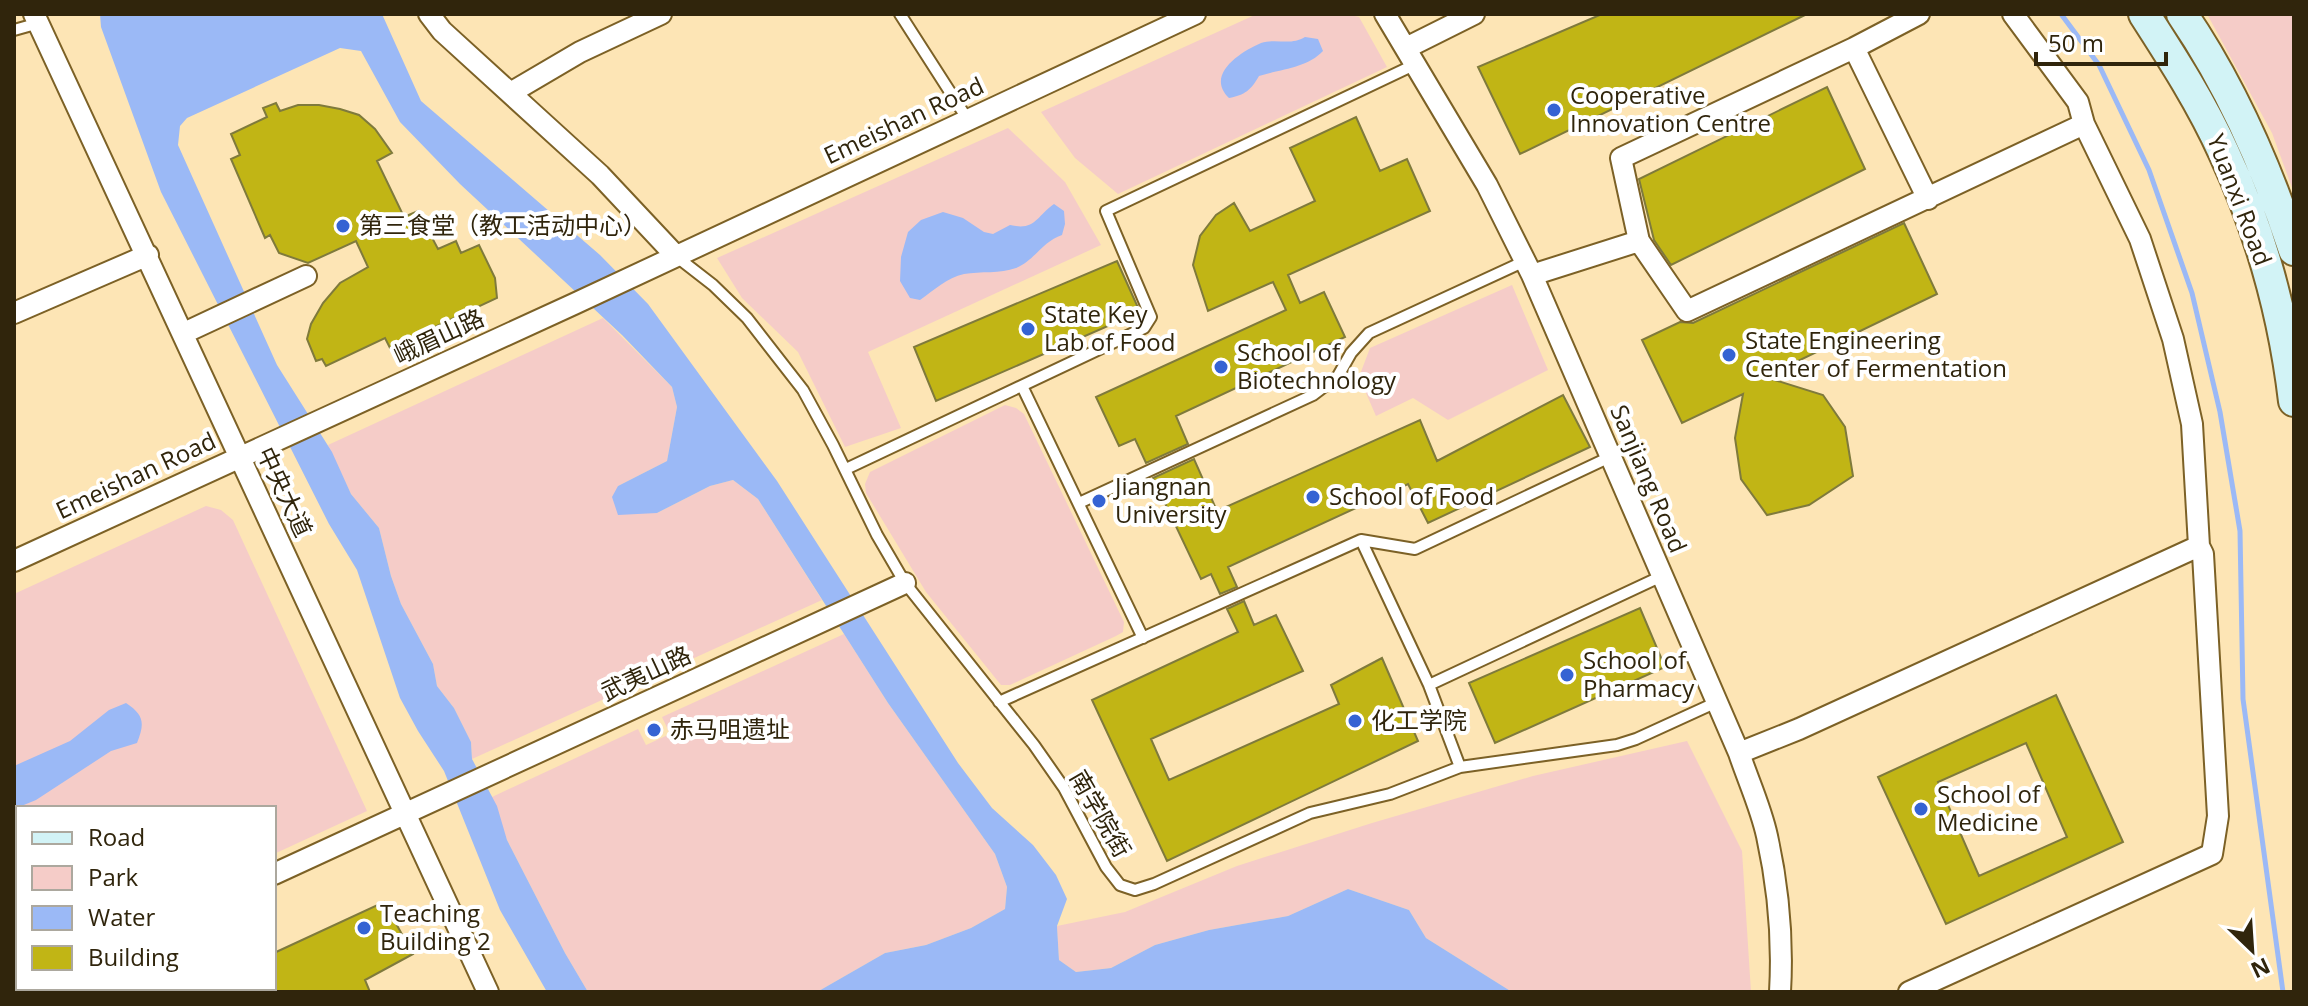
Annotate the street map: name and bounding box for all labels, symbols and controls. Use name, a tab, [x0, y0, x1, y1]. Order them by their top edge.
scale bar	[2036, 16, 2166, 66]
text: 50 m	[2048, 26, 2104, 59]
street label: Emeishan Road	[818, 68, 989, 171]
place label: Cooperative Innovation Centre	[1570, 78, 1771, 139]
marker: Cooperative Innovation Centre	[1545, 101, 1563, 119]
street label: Yuanxi Road	[2200, 129, 2281, 270]
place label: 第三食堂（教工活动中心）	[359, 208, 647, 241]
marker: 第三食堂（教工活动中心）	[334, 217, 352, 235]
place label: State Key Lab of Food	[1044, 297, 1175, 358]
street label: 峨眉山路	[388, 300, 489, 371]
marker: State Key Lab of Food	[1019, 320, 1037, 338]
place label: State Engineering Center of Fermentation	[1745, 323, 2007, 384]
place label: School of Biotechnology	[1237, 335, 1397, 396]
marker: State Engineering Center of Fermentation	[1720, 346, 1738, 364]
marker: School of Biotechnology	[1212, 358, 1230, 376]
street label: Sanjiang Road	[1603, 399, 1695, 558]
street label: Emeishan Road	[50, 423, 221, 526]
street label: 中央大道	[250, 441, 321, 542]
place label: Jiangnan University	[1113, 469, 1228, 530]
place label: School of Food	[1329, 479, 1494, 512]
marker: School of Food	[1304, 488, 1322, 506]
marker: Jiangnan University	[1090, 492, 1108, 510]
street label: 武夷山路	[595, 637, 696, 708]
place label: School of Pharmacy	[1583, 643, 1695, 704]
marker: School of Pharmacy	[1558, 666, 1576, 684]
place label: 化工学院	[1371, 703, 1467, 736]
place label: 赤马咀遗址	[670, 712, 790, 745]
marker: 化工学院	[1346, 712, 1364, 730]
marker: 赤马咀遗址	[645, 721, 663, 739]
street label: 南学院街	[1063, 763, 1140, 863]
place label: School of Medicine	[1937, 777, 2042, 838]
marker: School of Medicine	[1912, 800, 1930, 818]
legend	[16, 806, 276, 990]
text: Road	[88, 820, 145, 853]
text: Park	[88, 860, 139, 893]
place label: Teaching Building 2	[380, 896, 491, 957]
text: Water	[88, 900, 156, 933]
north arrow	[2212, 910, 2292, 990]
marker: Teaching Building 2	[355, 919, 373, 937]
text: Building	[88, 940, 179, 973]
text: N	[2246, 952, 2275, 986]

